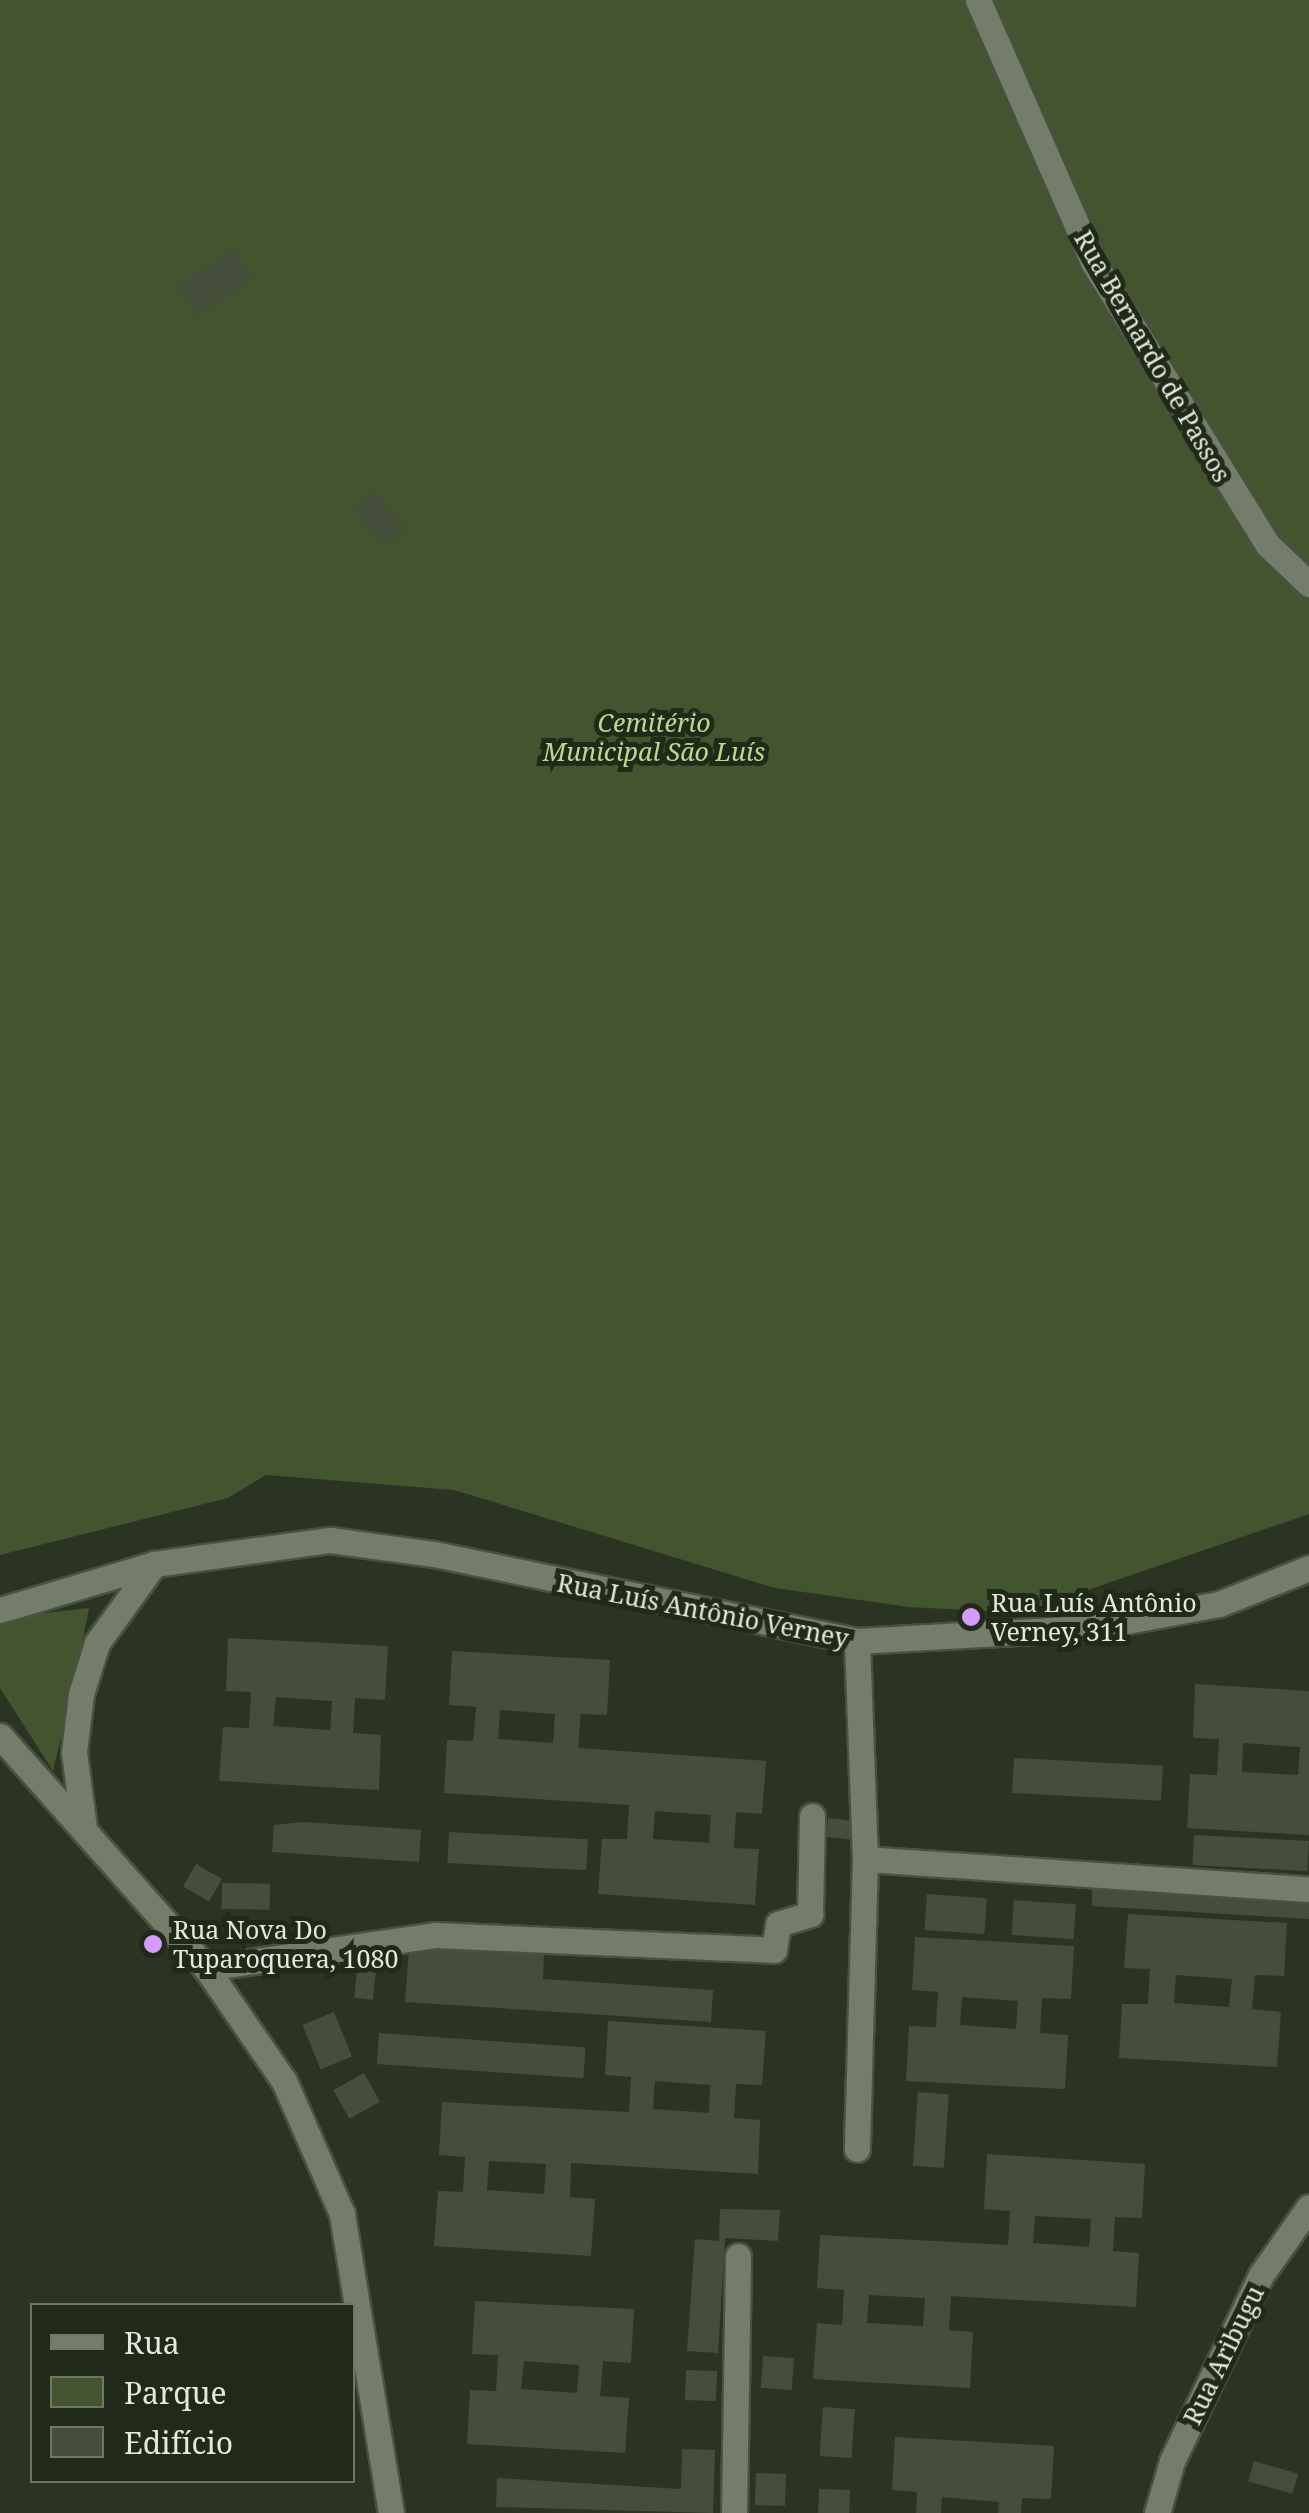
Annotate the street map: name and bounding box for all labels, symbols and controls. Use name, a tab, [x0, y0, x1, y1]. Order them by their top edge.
street label: Rua Bernardo de Passos	[1069, 225, 1237, 487]
park label: Cemitério Municipal São Luís	[543, 708, 765, 767]
street label: Rua Luís Antônio Verney	[555, 1567, 851, 1653]
place label: Rua Luís Antônio Verney, 311	[991, 1588, 1197, 1647]
marker: Rua Luís Antônio Verney, 311	[960, 1606, 982, 1628]
place label: Rua Nova Do Tuparoquera, 1080	[173, 1915, 398, 1974]
marker: Rua Nova Do Tuparoquera, 1080	[142, 1933, 164, 1955]
street label: Rua Aribugu	[1176, 2281, 1270, 2429]
legend	[30, 2303, 355, 2483]
text: Rua	[124, 2322, 180, 2363]
text: Parque	[124, 2372, 227, 2413]
text: Edifício	[124, 2422, 233, 2463]

